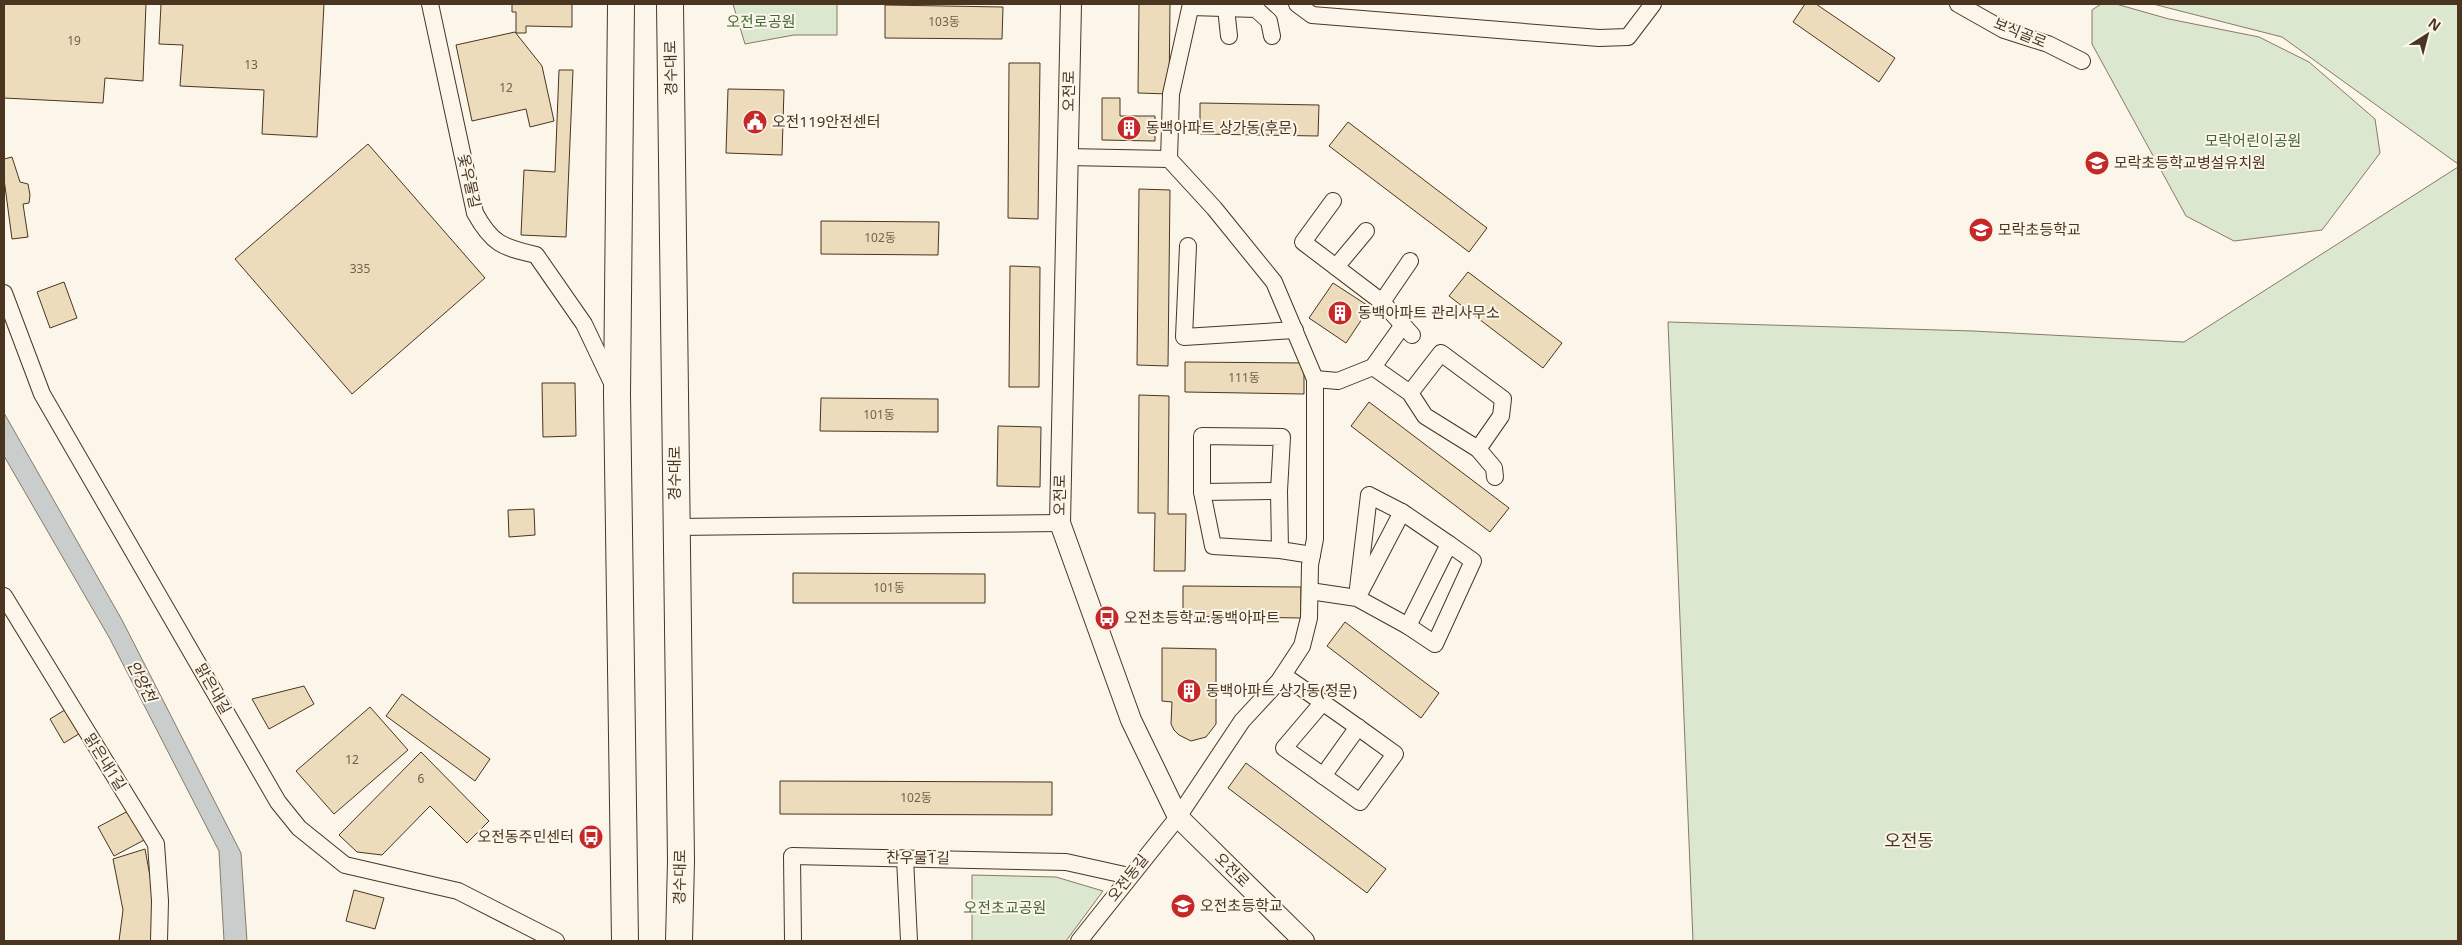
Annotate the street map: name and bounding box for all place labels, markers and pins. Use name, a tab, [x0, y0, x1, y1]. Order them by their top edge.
public building icon: 오전119안전센터	[742, 109, 768, 135]
place label: 오전119안전센터	[772, 111, 881, 131]
building icon: 동백아파트 상가동(후문)	[1116, 115, 1142, 141]
place label: 동백아파트 상가동(후문)	[1146, 117, 1297, 137]
school or university icon: 모락초등학교병설유치원	[2084, 150, 2110, 176]
place label: 모락초등학교병설유치원	[2114, 152, 2266, 172]
school or university icon: 모락초등학교	[1968, 217, 1994, 243]
place label: 모락초등학교	[1998, 219, 2081, 239]
building icon: 동백아파트 관리사무소	[1327, 300, 1353, 326]
place label: 동백아파트 관리사무소	[1358, 302, 1500, 322]
bus stop icon: 오전초등학교.동백아파트	[1094, 605, 1120, 631]
place label: 오전초등학교.동백아파트	[1124, 607, 1280, 627]
building icon: 동백아파트 상가동(정문)	[1176, 678, 1202, 704]
place label: 동백아파트 상가동(정문)	[1206, 680, 1357, 700]
bus stop icon: 오전동주민센터	[578, 824, 604, 850]
place label: 오전동주민센터	[477, 826, 574, 846]
school or university icon: 오전초등학교	[1170, 893, 1196, 919]
place label: 오전초등학교	[1200, 895, 1283, 915]

